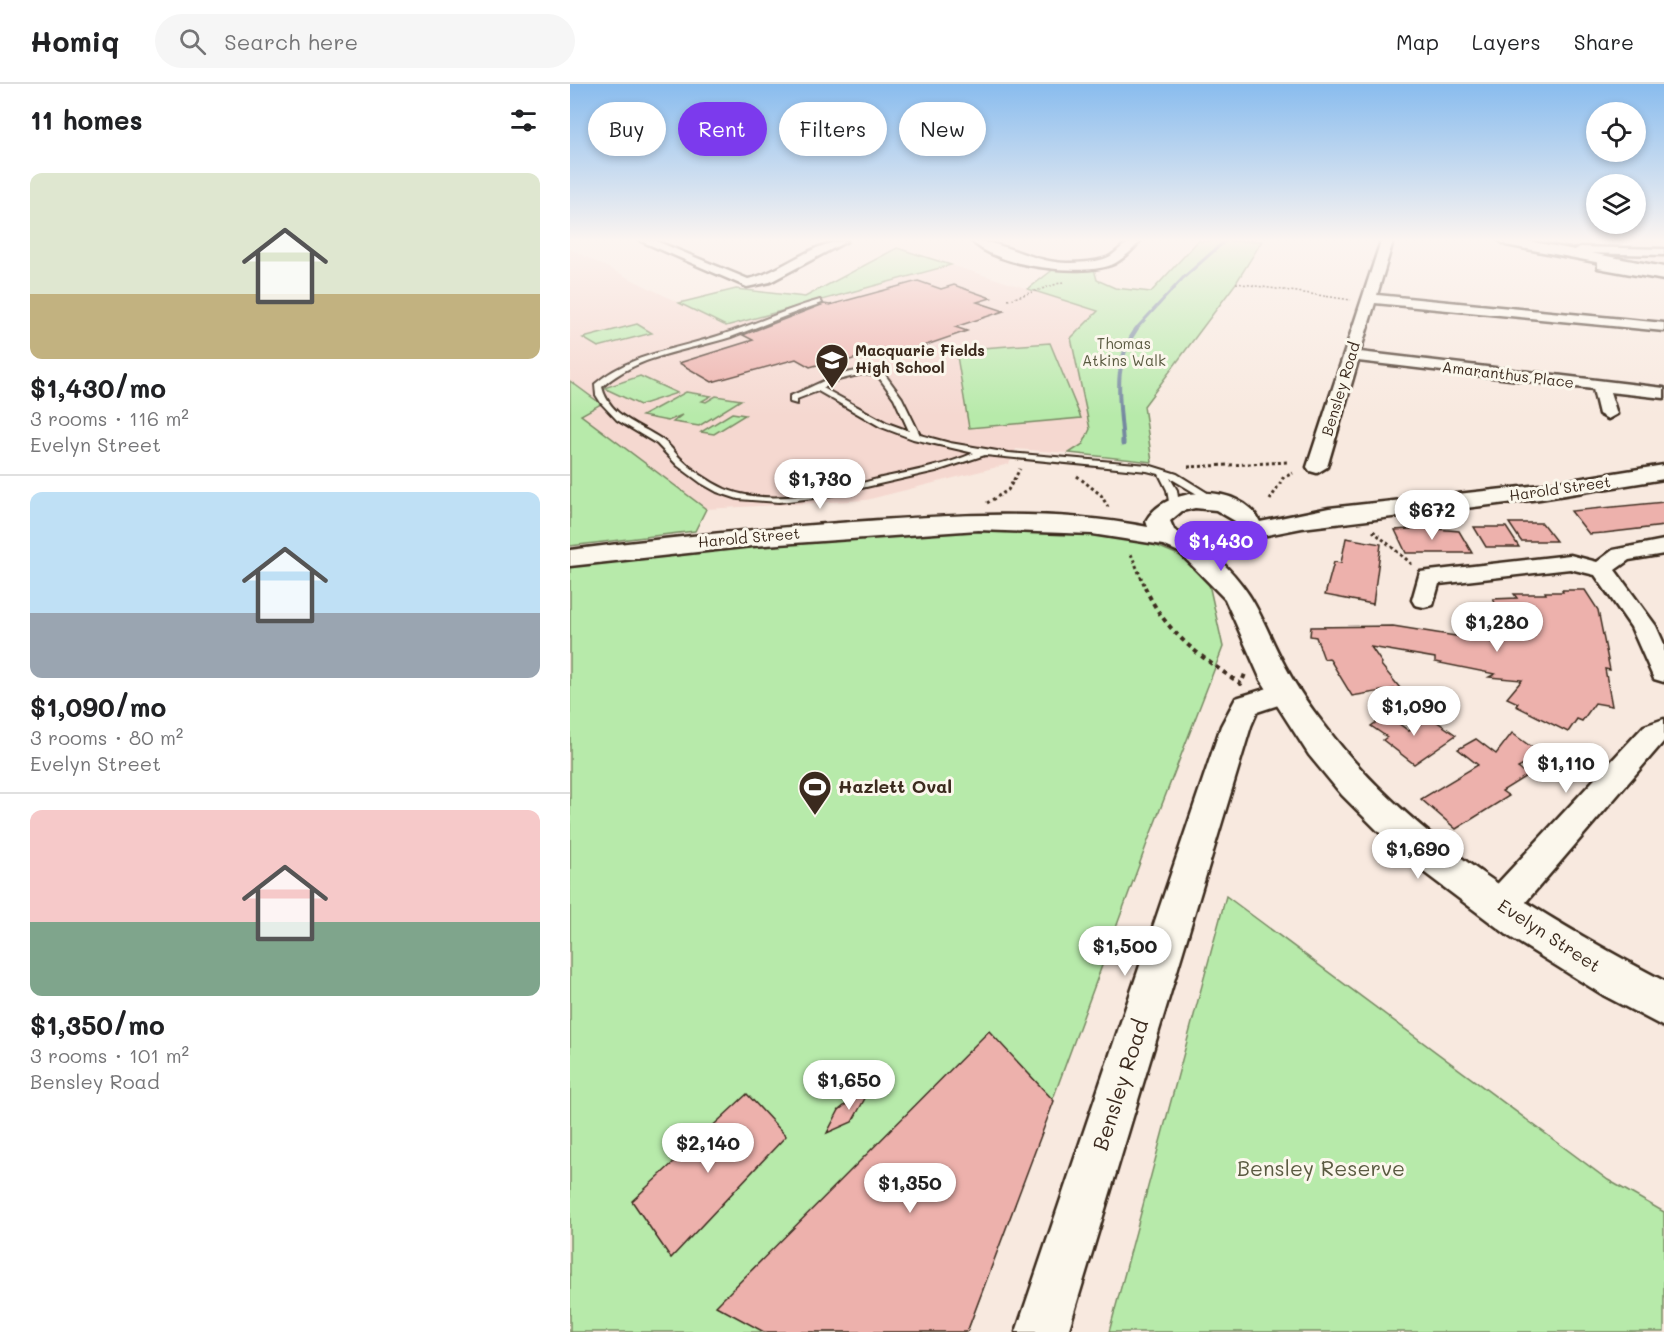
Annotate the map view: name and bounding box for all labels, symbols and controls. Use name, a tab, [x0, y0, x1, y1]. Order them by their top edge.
search box	[155, 14, 575, 68]
text: Homiq	[30, 23, 119, 59]
icon: search	[176, 25, 209, 58]
text: Search here	[224, 27, 358, 56]
text: Map	[1396, 28, 1439, 55]
text: Layers	[1472, 28, 1541, 55]
text: Share	[1574, 28, 1634, 55]
chip: Buy	[588, 102, 666, 156]
chip: Rent	[678, 102, 767, 156]
chip: Filters	[779, 102, 887, 156]
chip: New	[899, 102, 986, 156]
map controls	[1586, 102, 1646, 234]
button: locate	[1586, 102, 1646, 162]
text: 11 homes	[30, 103, 143, 137]
icon: filters	[507, 104, 540, 137]
button: layers	[1586, 174, 1646, 234]
icon: home	[231, 212, 339, 320]
park label: Thomas Atkins Walk	[1082, 333, 1166, 370]
street label: Bensley Road	[1316, 339, 1364, 438]
place label: Macquarie Fields High School	[855, 340, 985, 377]
school or university icon: Macquarie Fields High School	[814, 342, 850, 389]
street label: Amaranthus Place	[1441, 356, 1575, 392]
text: $1,430/mo	[30, 371, 166, 405]
text: 3 rooms · 116 m²	[30, 405, 189, 431]
text: Evelyn Street	[30, 431, 161, 457]
pin: $1,730	[771, 459, 869, 510]
text: $1,730	[788, 465, 852, 491]
street label: Harold Street	[1508, 471, 1612, 505]
pin: $672	[1396, 490, 1468, 541]
text: $672	[1409, 496, 1455, 522]
pin: $1,430	[1172, 521, 1270, 572]
street label: Harold Street	[697, 523, 801, 551]
text: $1,430	[1189, 527, 1253, 553]
icon: home	[231, 531, 339, 639]
pin: $1,280	[1448, 602, 1546, 653]
text: $1,280	[1465, 608, 1529, 634]
pin: $1,090	[1365, 686, 1463, 737]
text: $1,090/mo	[30, 690, 166, 724]
text: $1,090	[1381, 692, 1447, 718]
text: 3 rooms · 80 m²	[30, 724, 183, 750]
pin: $1,110	[1517, 743, 1615, 794]
text: $1,110	[1537, 749, 1595, 775]
text: Evelyn Street	[30, 750, 161, 776]
sports icon: Hazlett Oval	[797, 769, 833, 816]
place label: Hazlett Oval	[838, 774, 952, 798]
pin: $1,690	[1369, 829, 1467, 880]
text: $1,690	[1386, 835, 1450, 861]
icon: home	[231, 849, 339, 957]
street label: Evelyn Street	[1494, 893, 1606, 977]
pin: $1,500	[1076, 926, 1174, 977]
text: $1,500	[1093, 932, 1157, 958]
text: $1,350/mo	[30, 1008, 165, 1042]
street label: Bensley Road	[1086, 1016, 1153, 1153]
text: 3 rooms · 101 m²	[30, 1042, 189, 1068]
pin: $1,650	[800, 1060, 898, 1111]
text: $1,650	[817, 1066, 881, 1092]
text: Bensley Road	[30, 1068, 160, 1094]
pin: $2,140	[659, 1123, 757, 1174]
text: $2,140	[676, 1129, 740, 1155]
park label: Bensley Reserve	[1237, 1154, 1405, 1181]
pin: $1,350	[861, 1163, 959, 1214]
text: $1,350	[878, 1169, 942, 1195]

